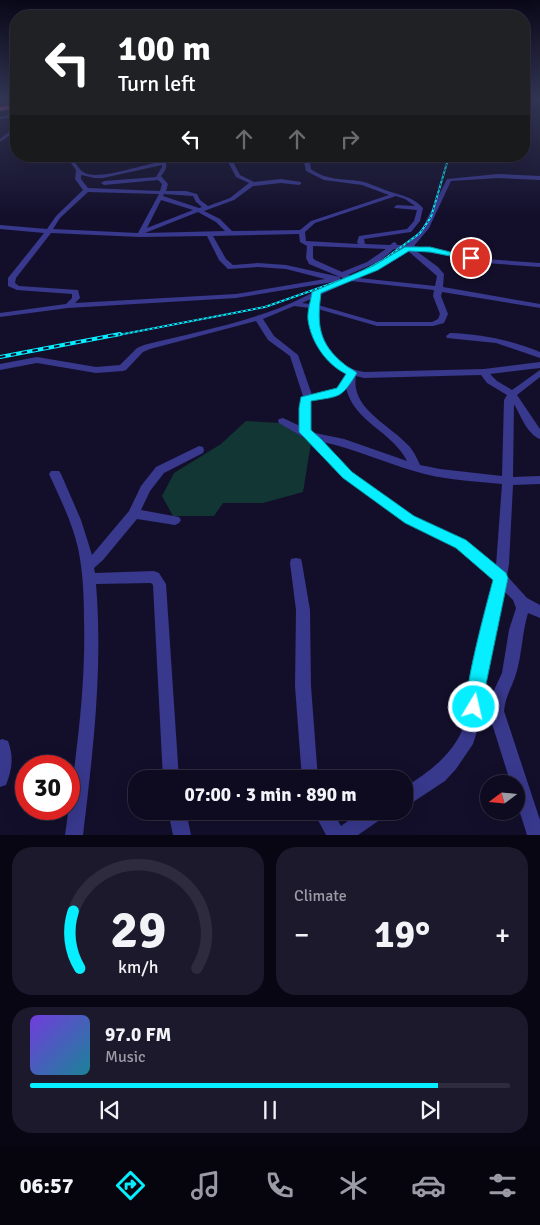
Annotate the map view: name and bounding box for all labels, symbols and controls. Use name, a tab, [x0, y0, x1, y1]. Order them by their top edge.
text: 100 m	[118, 27, 211, 70]
icon: left	[35, 30, 100, 95]
text: Turn left	[118, 70, 196, 97]
icon: left	[177, 125, 205, 153]
icon: ahead	[230, 125, 258, 153]
icon: ahead	[283, 125, 311, 153]
icon: right	[336, 125, 364, 153]
pin	[450, 237, 492, 279]
icon: arrive	[457, 244, 485, 272]
position arrow	[447, 680, 499, 732]
speed limit sign: 30	[15, 755, 80, 820]
north arrow	[480, 775, 525, 820]
map controls	[480, 775, 525, 820]
text: 07:00 · 3 min · 890 m	[184, 783, 357, 807]
text: Climate	[294, 886, 347, 906]
text: 29	[110, 898, 166, 962]
text: 19°	[374, 911, 430, 958]
text: −	[294, 918, 309, 952]
text: +	[495, 918, 510, 952]
text: km/h	[118, 956, 158, 978]
text: 97.0 FM	[105, 1023, 171, 1047]
text: Music	[105, 1047, 146, 1067]
icon: previous	[96, 1096, 124, 1124]
icon: pause	[256, 1096, 284, 1124]
icon: next	[416, 1096, 444, 1124]
icon: directions	[113, 1168, 148, 1203]
icon: music	[188, 1168, 223, 1203]
icon: phone	[262, 1168, 297, 1203]
icon: climate	[336, 1168, 371, 1203]
icon: car	[411, 1168, 446, 1203]
icon: filters	[485, 1168, 520, 1203]
text: 06:57	[20, 1172, 74, 1199]

